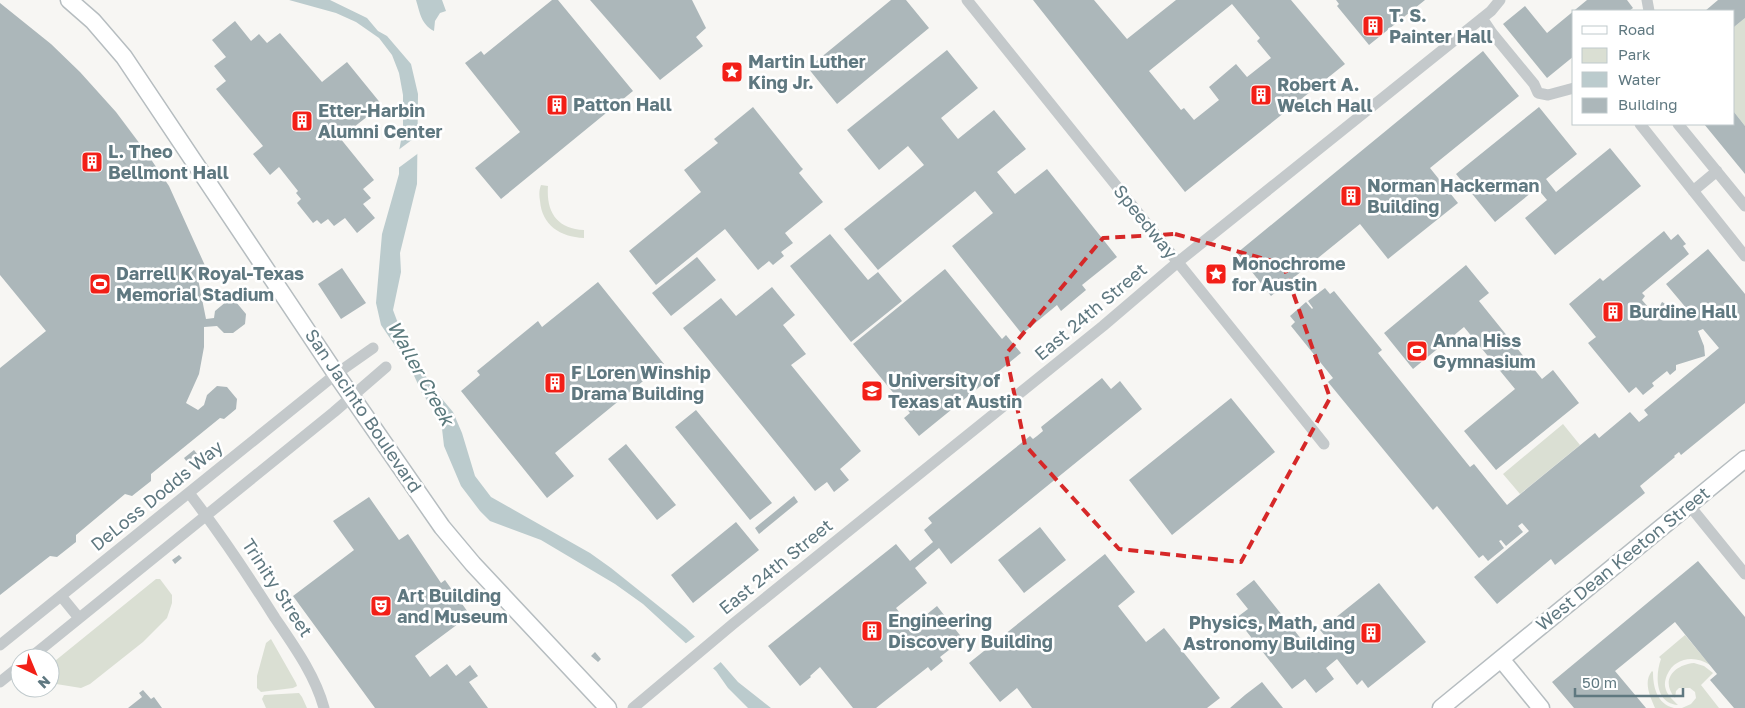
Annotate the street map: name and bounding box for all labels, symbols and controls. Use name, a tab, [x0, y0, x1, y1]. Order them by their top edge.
place label: T. S. Painter Hall	[1389, 4, 1493, 47]
legend	[1572, 10, 1735, 125]
building icon: T. S. Painter Hall	[1361, 14, 1385, 38]
text: Road	[1618, 20, 1655, 38]
text: Park	[1618, 45, 1651, 63]
place label: Martin Luther King Jr.	[748, 50, 866, 93]
place icon: Martin Luther King Jr.	[720, 60, 744, 84]
text: Water	[1618, 70, 1661, 88]
place label: Robert A. Welch Hall	[1277, 73, 1373, 116]
building icon: Robert A. Welch Hall	[1249, 83, 1273, 107]
building icon: Patton Hall	[545, 93, 569, 117]
place label: Patton Hall	[573, 93, 672, 115]
text: Building	[1618, 95, 1678, 113]
place label: Etter-Harbin Alumni Center	[318, 99, 443, 142]
building icon: Etter-Harbin Alumni Center	[290, 109, 314, 133]
place label: L. Theo Bellmont Hall	[108, 140, 229, 183]
building icon: L. Theo Bellmont Hall	[80, 150, 104, 174]
place label: Norman Hackerman Building	[1367, 174, 1539, 217]
street label: Speedway	[1109, 180, 1182, 263]
building icon: Norman Hackerman Building	[1339, 184, 1363, 208]
place label: Monochrome for Austin	[1232, 252, 1346, 295]
street label: East 24th Street	[1030, 258, 1151, 365]
place label: Darrell K Royal-Texas Memorial Stadium	[116, 262, 304, 305]
place icon: Monochrome for Austin	[1204, 262, 1228, 286]
sports icon: Darrell K Royal-Texas Memorial Stadium	[88, 272, 112, 296]
building icon: Burdine Hall	[1601, 300, 1625, 324]
place label: Burdine Hall	[1629, 300, 1737, 322]
water label: Waller Creek	[383, 316, 461, 431]
street label: San Jacinto Boulevard	[301, 325, 427, 496]
place label: Anna Hiss Gymnasium	[1433, 329, 1536, 372]
sports icon: Anna Hiss Gymnasium	[1405, 339, 1429, 363]
place label: F Loren Winship Drama Building	[571, 361, 711, 404]
place label: University of Texas at Austin	[888, 369, 1022, 412]
building icon: F Loren Winship Drama Building	[543, 371, 567, 395]
school or university icon: University of Texas at Austin	[860, 379, 884, 403]
street label: DeLoss Dodds Way	[86, 435, 227, 555]
street label: West Dean Keeton Street	[1531, 481, 1714, 635]
street label: East 24th Street	[714, 514, 837, 619]
street label: Trinity Street	[238, 534, 318, 641]
place label: Art Building and Museum	[397, 584, 508, 627]
theatre icon: Art Building and Museum	[369, 594, 393, 618]
place label: Engineering Discovery Building	[888, 609, 1053, 652]
place label: Physics, Math, and Astronomy Building	[1183, 611, 1355, 654]
building icon: Engineering Discovery Building	[860, 619, 884, 643]
building icon: Physics, Math, and Astronomy Building	[1359, 621, 1383, 645]
north arrow	[10, 648, 60, 698]
scale bar	[1575, 666, 1682, 698]
text: N	[35, 673, 54, 693]
text: 50 m	[1582, 673, 1617, 691]

